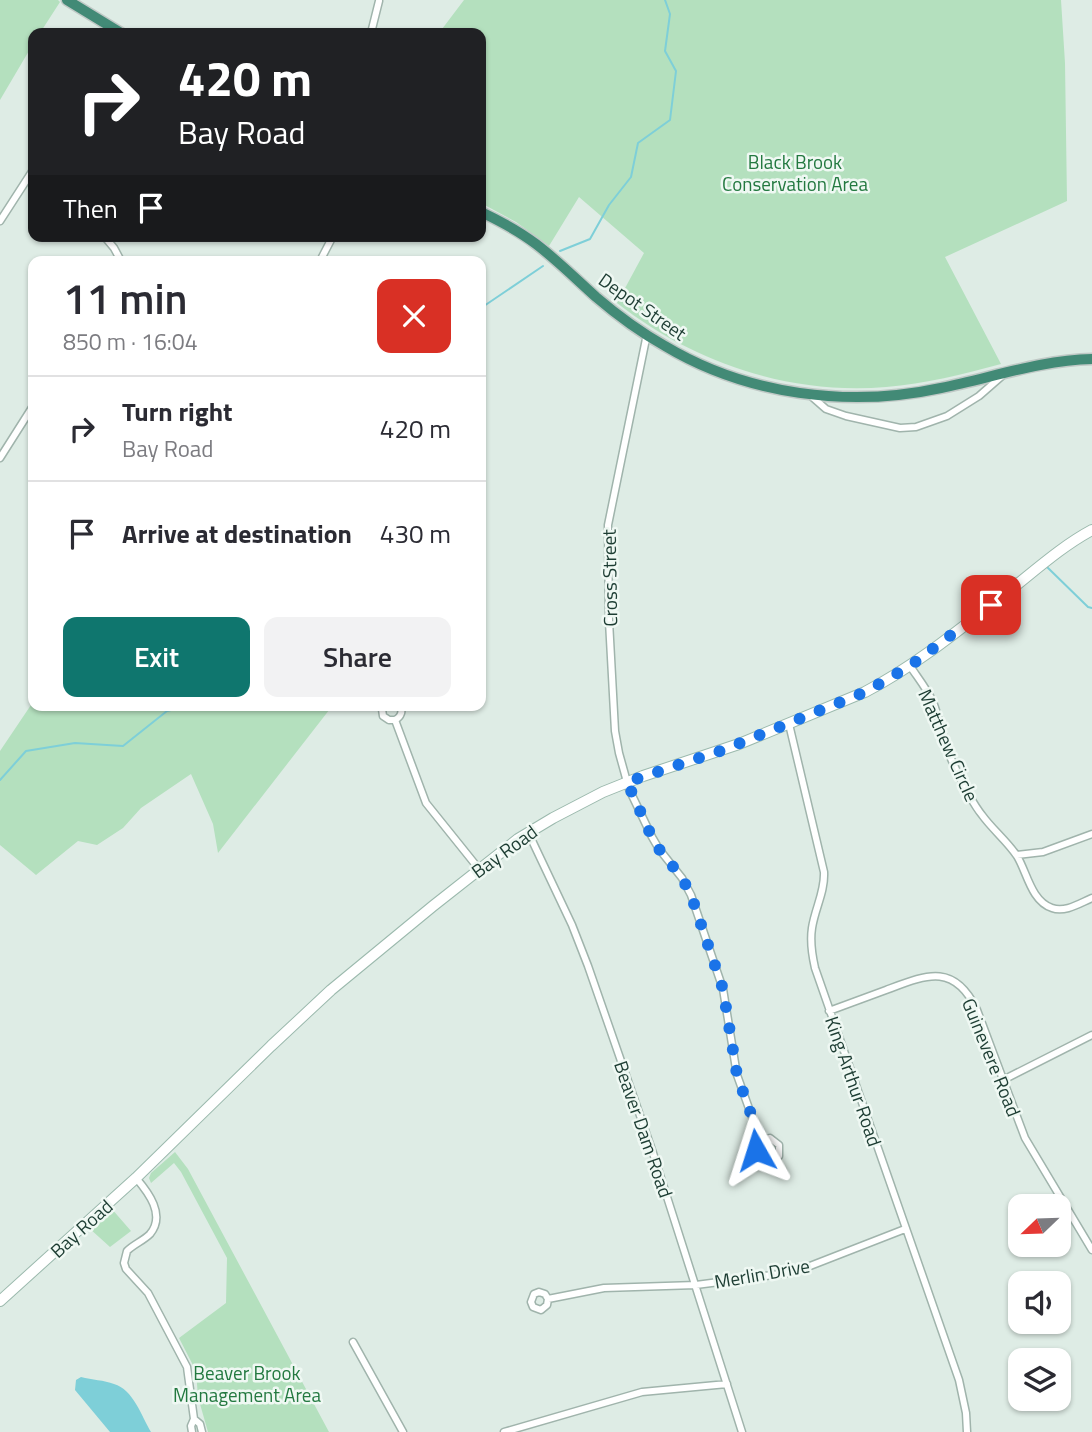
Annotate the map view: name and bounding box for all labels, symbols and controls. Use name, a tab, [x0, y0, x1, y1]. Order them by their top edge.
text: 420 m	[178, 40, 312, 115]
icon: right	[63, 56, 154, 147]
text: Bay Road	[178, 108, 305, 156]
park label: Black Brook Conservation Area	[722, 147, 868, 198]
text: Then	[63, 189, 118, 228]
icon: arrive	[132, 189, 170, 227]
street label: Depot Street	[593, 265, 693, 347]
text: 11 min	[63, 266, 188, 330]
button: close	[377, 279, 451, 353]
text: 850 m · 16:04	[63, 324, 198, 359]
text: Turn right	[122, 392, 233, 431]
text: 420 m	[380, 409, 451, 448]
icon: right	[63, 410, 101, 448]
text: Bay Road	[122, 431, 214, 466]
text: Arrive at destination	[122, 514, 352, 553]
text: 430 m	[380, 514, 451, 553]
icon: arrive	[63, 515, 101, 553]
street label: Cross Street	[594, 529, 624, 627]
pin	[961, 575, 1021, 635]
icon: arrive	[972, 586, 1010, 624]
button: Exit	[63, 617, 250, 697]
button: Share	[264, 617, 451, 697]
street label: Matthew Circle	[911, 684, 987, 806]
street label: Bay Road	[465, 817, 543, 885]
street label: Guinevere Road	[955, 993, 1029, 1121]
street label: King Arthur Road	[818, 1012, 890, 1150]
street label: Beaver Dam Road	[607, 1057, 681, 1201]
position arrow	[719, 1113, 793, 1187]
street label: Bay Road	[43, 1192, 119, 1264]
north arrow	[1008, 1194, 1071, 1256]
map controls	[1008, 1194, 1071, 1411]
street label: Merlin Drive	[712, 1250, 812, 1296]
button: sound	[1008, 1271, 1071, 1334]
button: layers	[1008, 1348, 1071, 1411]
park label: Beaver Brook Management Area	[173, 1358, 321, 1409]

